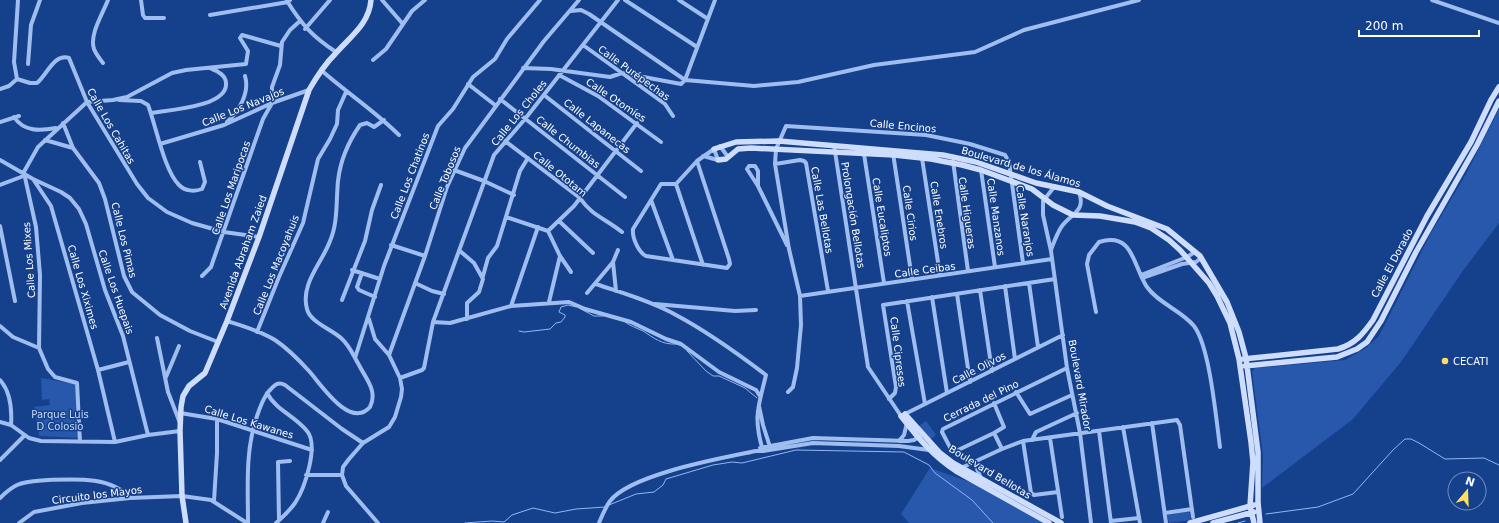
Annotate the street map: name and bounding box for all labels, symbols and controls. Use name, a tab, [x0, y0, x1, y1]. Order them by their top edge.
scale bar	[1359, 12, 1479, 38]
text: 200 m	[1365, 19, 1403, 33]
street label: Calle Purépechas	[596, 43, 672, 103]
street label: Calle Otomíes	[584, 76, 648, 124]
street label: Calle Los Choles	[489, 78, 549, 148]
street label: Calle Los Navajos	[200, 85, 286, 129]
street label: Calle Los Cahitas	[85, 86, 137, 166]
street label: Calle Lapanecas	[562, 97, 632, 155]
street label: Calle Chumbias	[534, 114, 602, 170]
street label: Calle Encinos	[869, 118, 937, 134]
street label: Calle Los Chatinos	[388, 131, 432, 221]
street label: Calle Los Maripocas	[210, 139, 252, 237]
street label: Boulevard de los Álamos	[960, 144, 1082, 189]
street label: Calle Tobosos	[427, 145, 463, 211]
street label: Calle Ototam	[531, 149, 589, 199]
street label: Prolongación Bellotas	[839, 161, 867, 269]
street label: Calle Las Bellotas	[809, 166, 835, 254]
street label: Calle Higueras	[957, 176, 977, 250]
street label: Calle Eucaliptos	[870, 177, 894, 257]
street label: Calle Manzanos	[985, 178, 1007, 256]
street label: Calle Enebros	[928, 180, 950, 250]
street label: Calle Naranjos	[1014, 184, 1036, 258]
street label: Calle Cirios	[901, 185, 919, 241]
street label: Avenida Abraham Zaied	[217, 194, 269, 310]
street label: Calle Los Pimas	[109, 201, 139, 279]
street label: Calle Los Macoyahuis	[251, 213, 301, 317]
street label: Calle Los Mixes	[21, 222, 37, 298]
street label: Calle El Dorado	[1369, 227, 1415, 299]
street label: Calle Los Xiximes	[66, 244, 100, 330]
street label: Calle Los Huepais	[96, 248, 136, 336]
street label: Calle Ceibas	[894, 260, 956, 280]
street label: Calle Cipreses	[888, 316, 908, 388]
street label: Boulevard Mirador	[1067, 339, 1094, 432]
street label: Calle Olivos	[950, 350, 1008, 386]
marker: CECATI	[1440, 356, 1450, 366]
place label: CECATI	[1453, 356, 1488, 367]
street label: Cerrada del Pino	[942, 378, 1020, 424]
street label: Calle Los Kawanes	[203, 403, 295, 441]
park label: Parque Luis D Colosio	[31, 409, 89, 432]
street label: Boulevard Bellotas	[947, 443, 1033, 501]
north arrow	[1447, 471, 1487, 511]
text: N	[1464, 474, 1477, 490]
street label: Circuito los Mayos	[51, 484, 143, 506]

